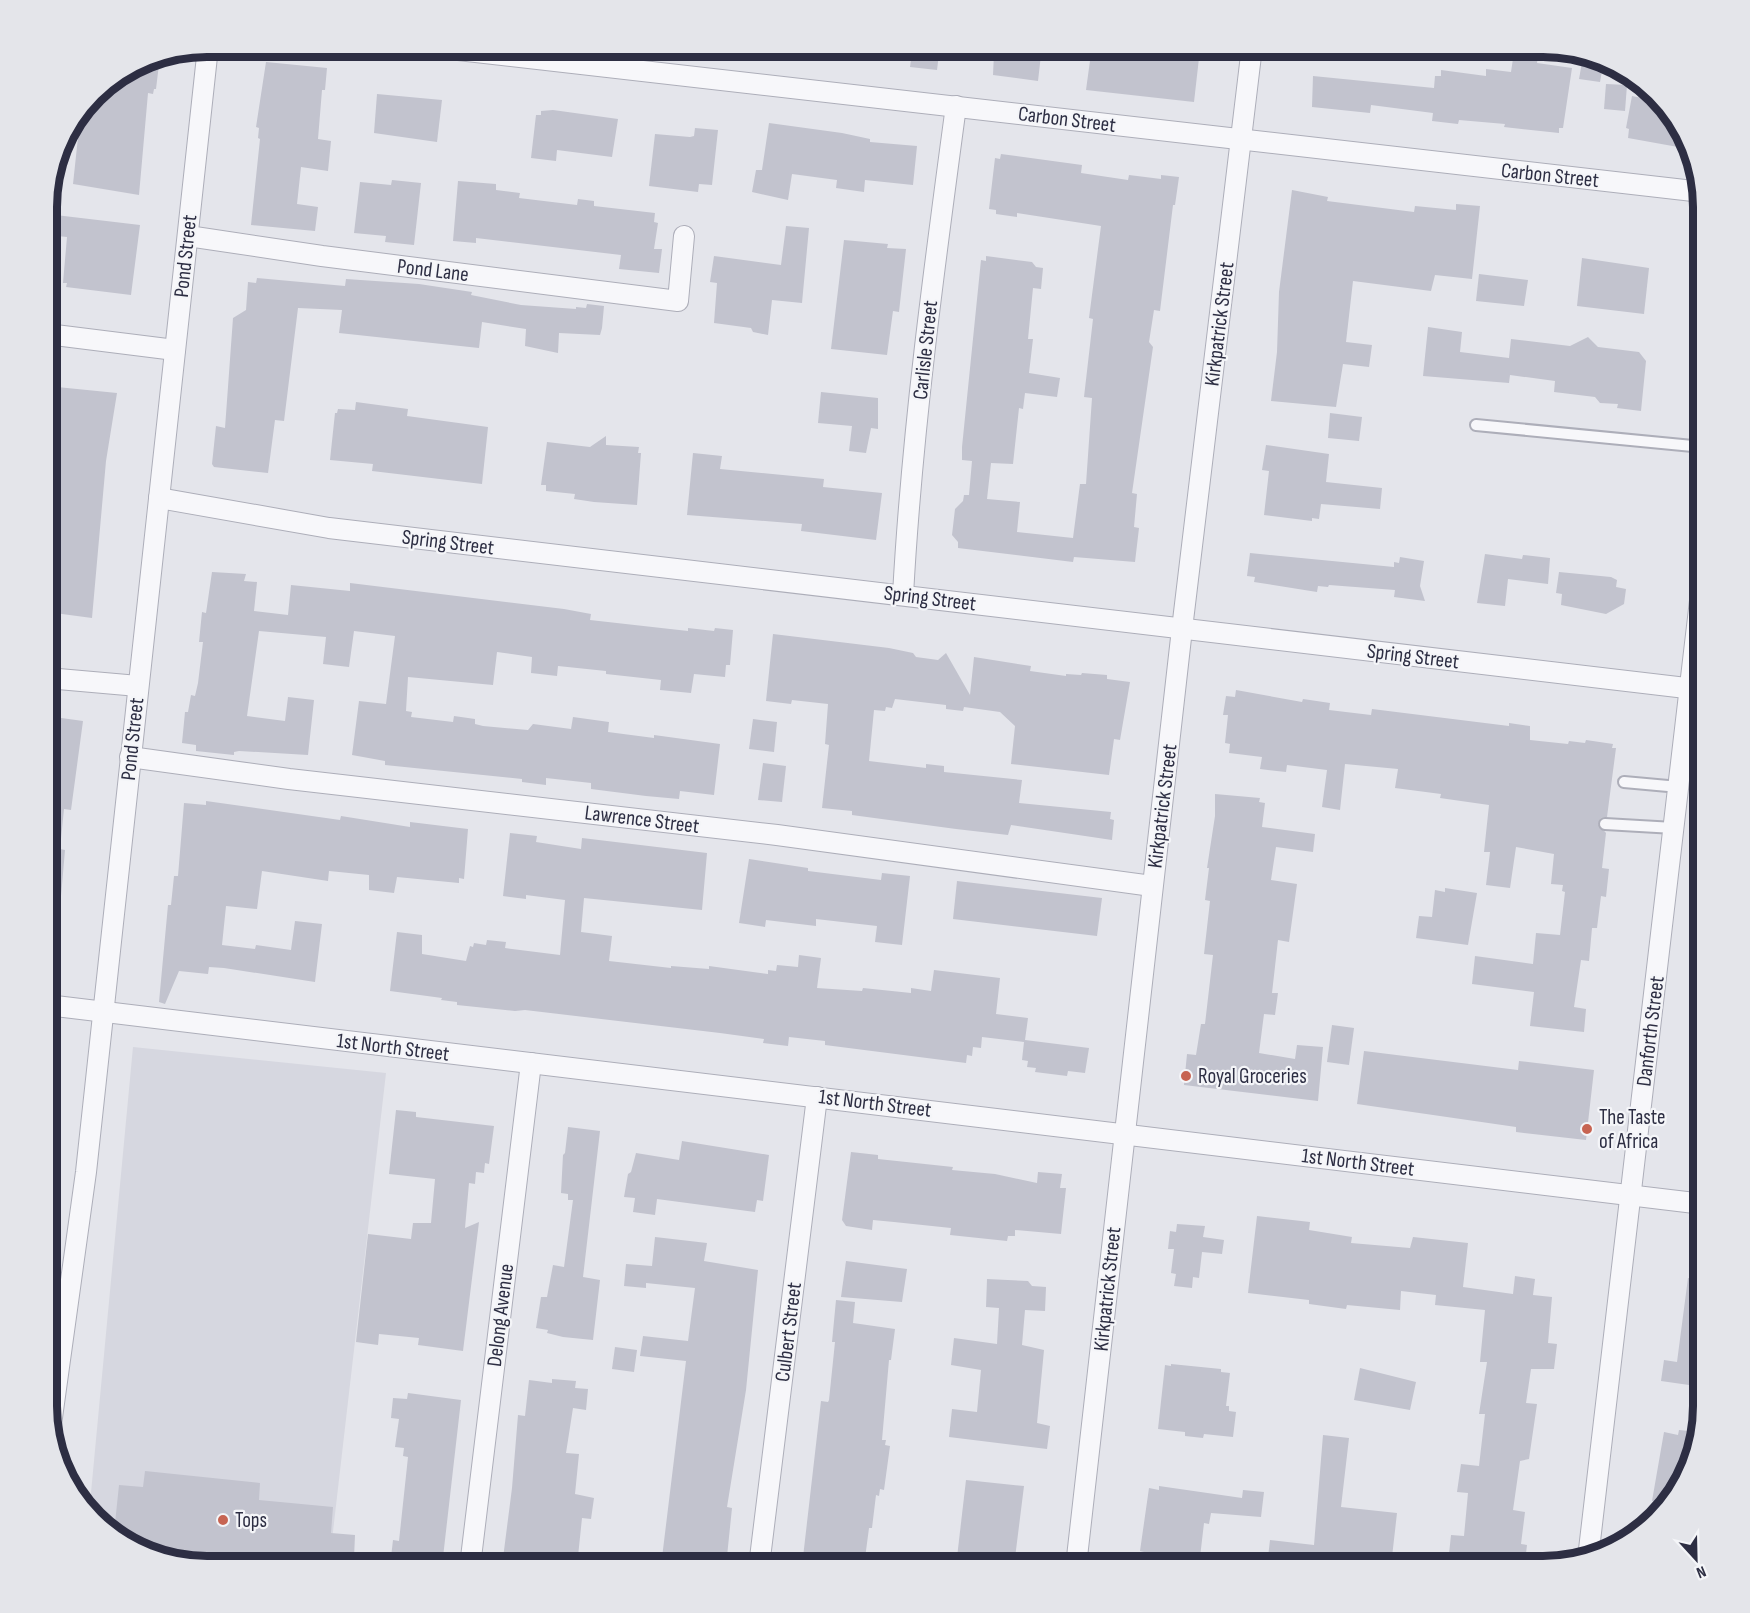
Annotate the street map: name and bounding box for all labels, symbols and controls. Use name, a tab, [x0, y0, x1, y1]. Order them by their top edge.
street label: Carbon Street	[1017, 101, 1117, 138]
street label: Carbon Street	[1500, 158, 1600, 193]
street label: Pond Street	[169, 213, 202, 299]
street label: Pond Lane	[396, 254, 470, 287]
street label: Kirkpatrick Street	[1199, 261, 1240, 387]
street label: Carlisle Street	[908, 299, 943, 401]
street label: Spring Street	[400, 524, 495, 561]
street label: Spring Street	[882, 580, 977, 617]
street label: Spring Street	[1365, 638, 1460, 675]
street label: Pond Street	[116, 696, 149, 782]
street label: Kirkpatrick Street	[1142, 743, 1183, 869]
street label: Lawrence Street	[583, 800, 701, 839]
street label: Danforth Street	[1631, 974, 1670, 1088]
street label: 1st North Street	[335, 1028, 451, 1067]
place label: Royal Groceries	[1198, 1064, 1307, 1089]
marker: Royal Groceries	[1179, 1069, 1193, 1083]
street label: 1st North Street	[817, 1084, 933, 1123]
place label: The Taste of Africa	[1599, 1105, 1666, 1154]
marker: The Taste of Africa	[1580, 1122, 1594, 1136]
street label: 1st North Street	[1300, 1143, 1416, 1182]
street label: Kirkpatrick Street	[1089, 1226, 1126, 1352]
street label: Delong Avenue	[482, 1262, 519, 1368]
street label: Culbert Street	[770, 1281, 807, 1383]
place label: Tops	[235, 1508, 267, 1533]
marker: Tops	[216, 1513, 230, 1527]
north arrow	[1666, 1529, 1726, 1589]
text: N	[1694, 1561, 1709, 1582]

